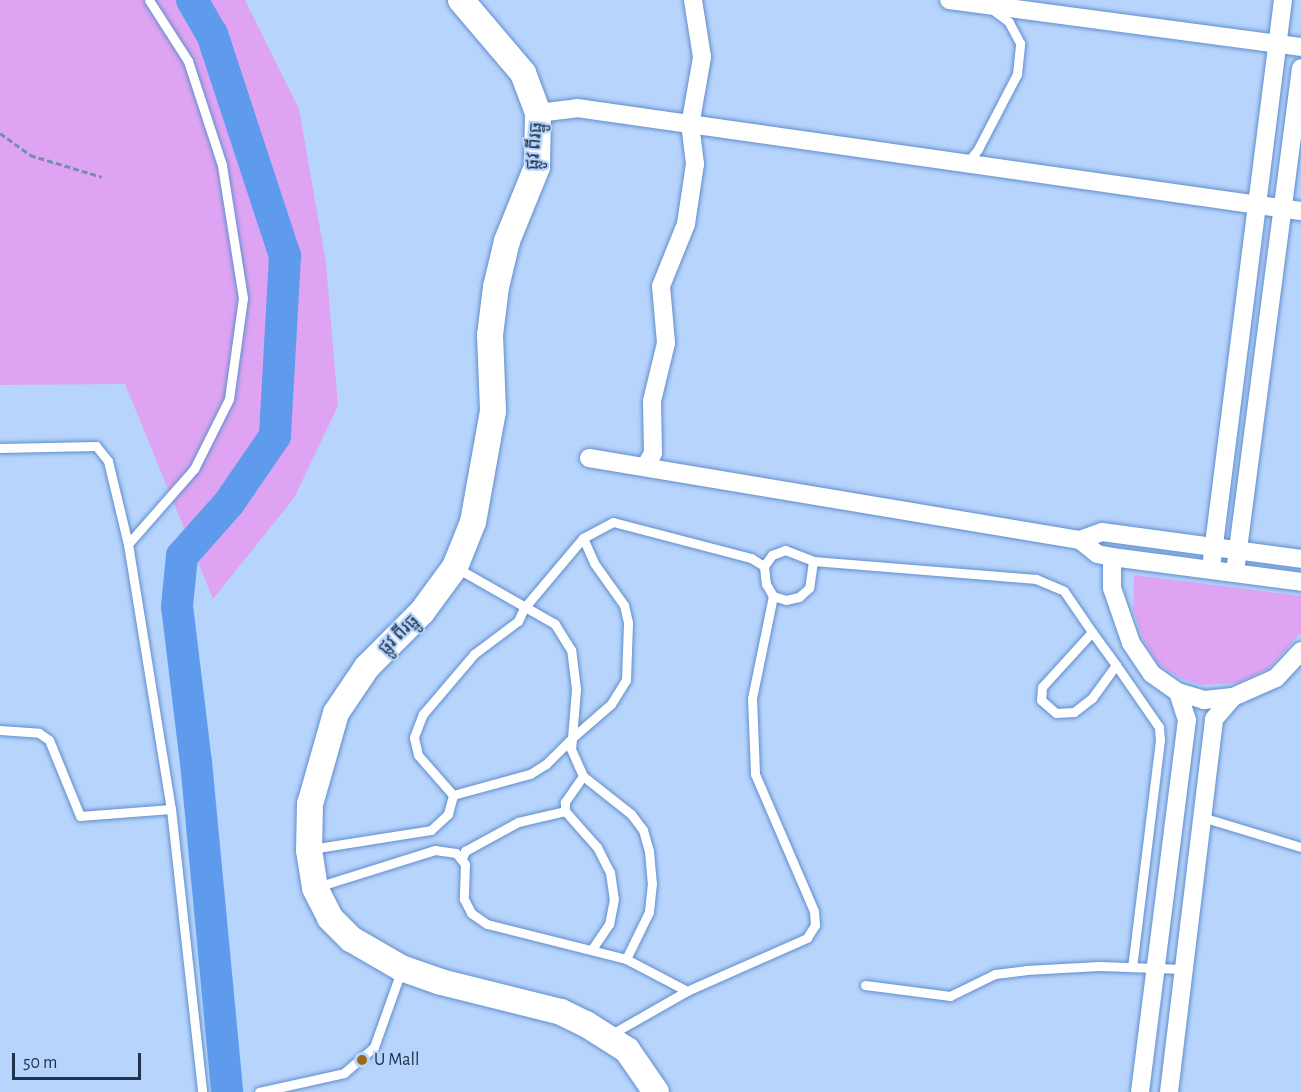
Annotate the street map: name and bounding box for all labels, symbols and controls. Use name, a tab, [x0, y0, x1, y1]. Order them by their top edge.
street label: ផ្លូវ ពីរធ្នូ	[522, 121, 548, 171]
street label: ផ្លូវ ពីរធ្នូ	[374, 610, 424, 660]
scale bar	[15, 1041, 144, 1079]
place label: U Mall	[374, 1049, 419, 1071]
marker: U Mall	[355, 1053, 369, 1067]
text: 50 m	[23, 1054, 57, 1072]

